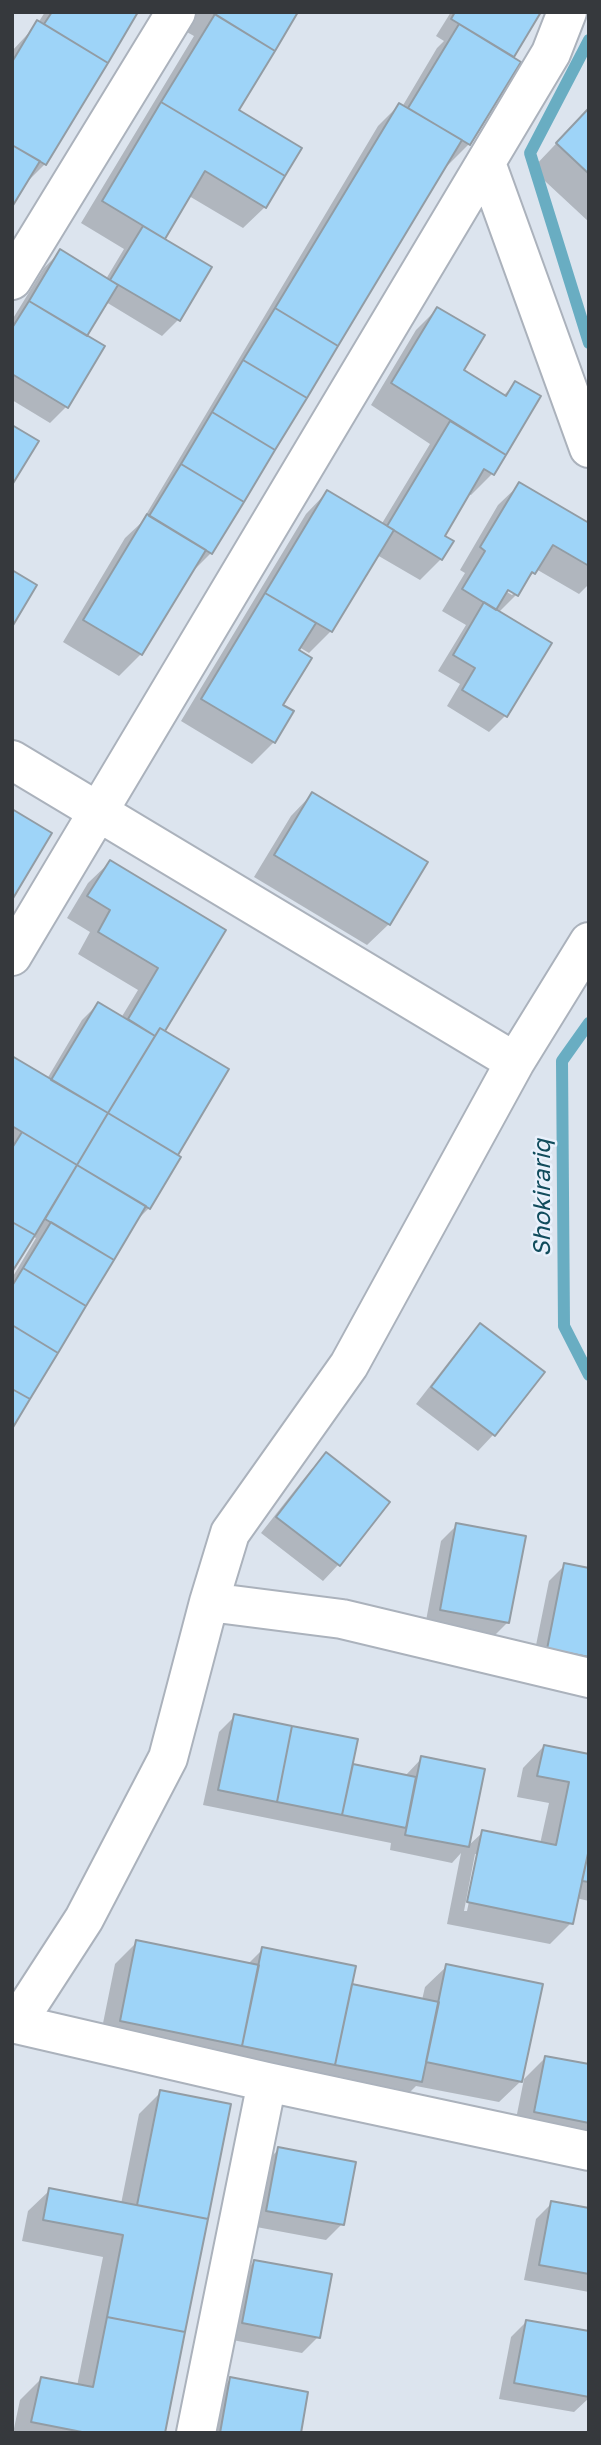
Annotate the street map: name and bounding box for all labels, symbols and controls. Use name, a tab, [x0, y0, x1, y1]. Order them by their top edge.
water label: Shokirariq	[528, 1139, 556, 1257]

